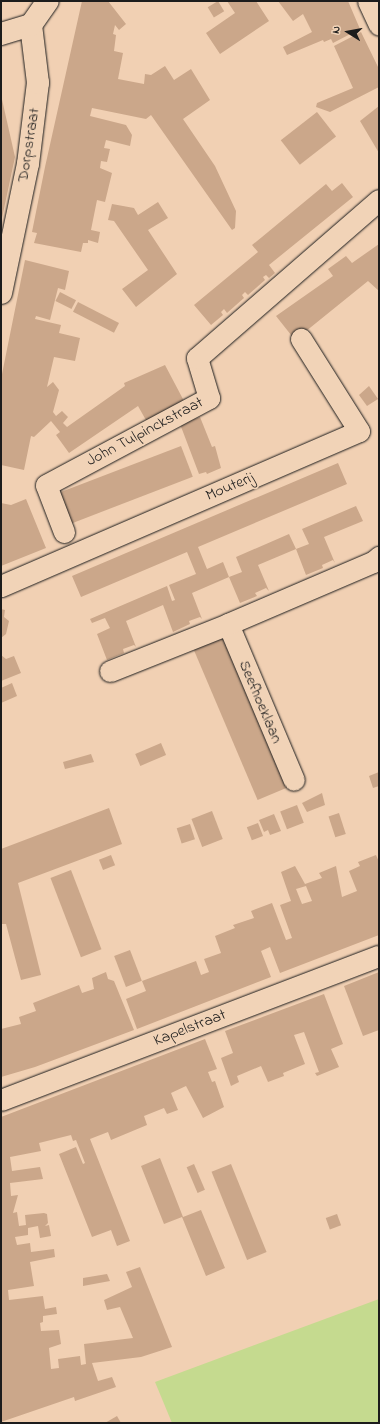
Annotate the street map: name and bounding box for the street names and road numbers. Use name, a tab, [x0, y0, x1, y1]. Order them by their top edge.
street label: Dorpstraat	[14, 107, 44, 183]
street label: John Tulpinckstraat	[83, 393, 207, 471]
street label: Mouterij	[203, 468, 257, 506]
street label: Seefhoeklaan	[234, 658, 286, 746]
street label: Kapelstraat	[151, 1005, 229, 1051]

